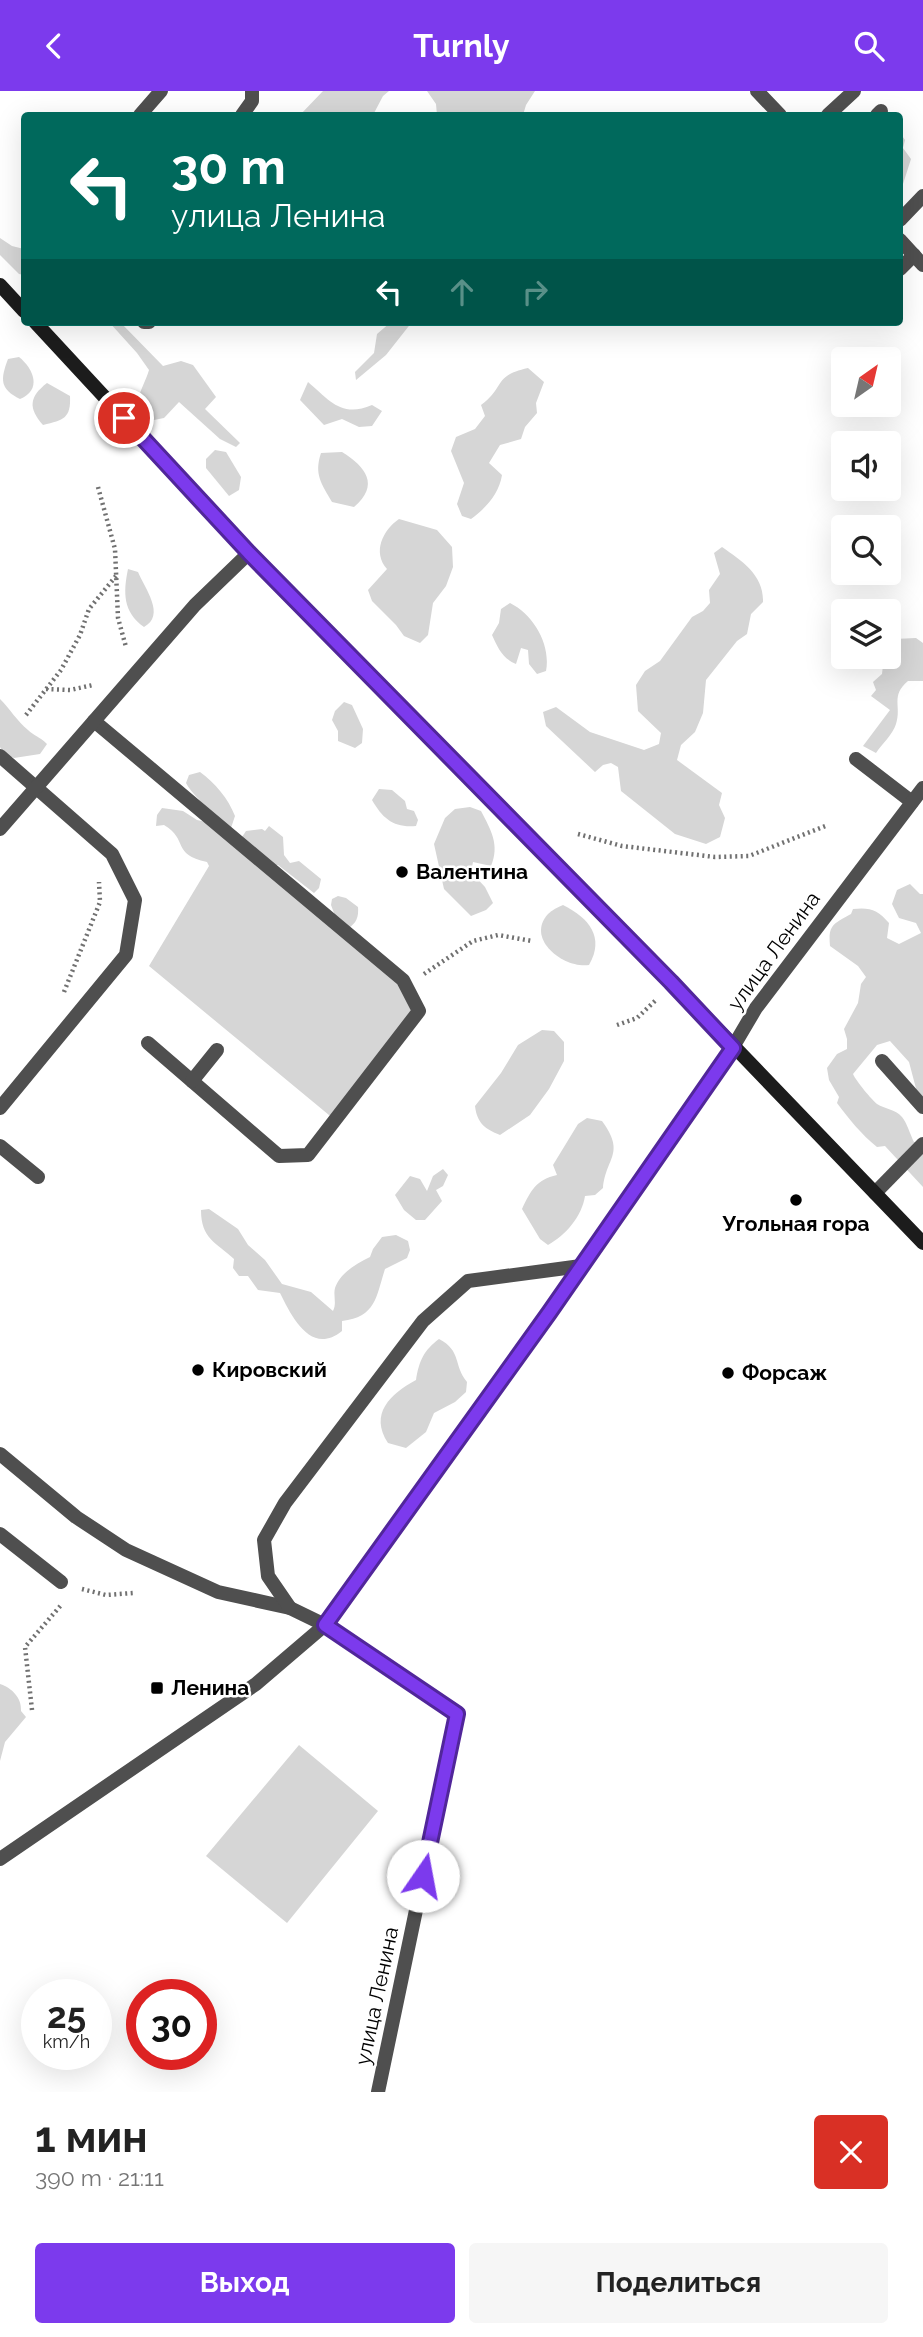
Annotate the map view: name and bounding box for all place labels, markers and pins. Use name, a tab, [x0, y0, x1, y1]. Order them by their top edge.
pin	[94, 388, 154, 448]
place label: Валентина	[416, 859, 528, 884]
marker: Валентина	[394, 864, 410, 880]
marker: Угольная гора	[788, 1192, 804, 1208]
place label: Угольная гора	[721, 1211, 870, 1236]
place label: Кировский	[212, 1357, 327, 1382]
place label: Форсаж	[742, 1360, 827, 1385]
marker: Кировский	[190, 1362, 206, 1378]
marker: Форсаж	[720, 1365, 736, 1381]
place label: Ленина	[171, 1675, 249, 1700]
marker: Ленина	[149, 1680, 165, 1696]

